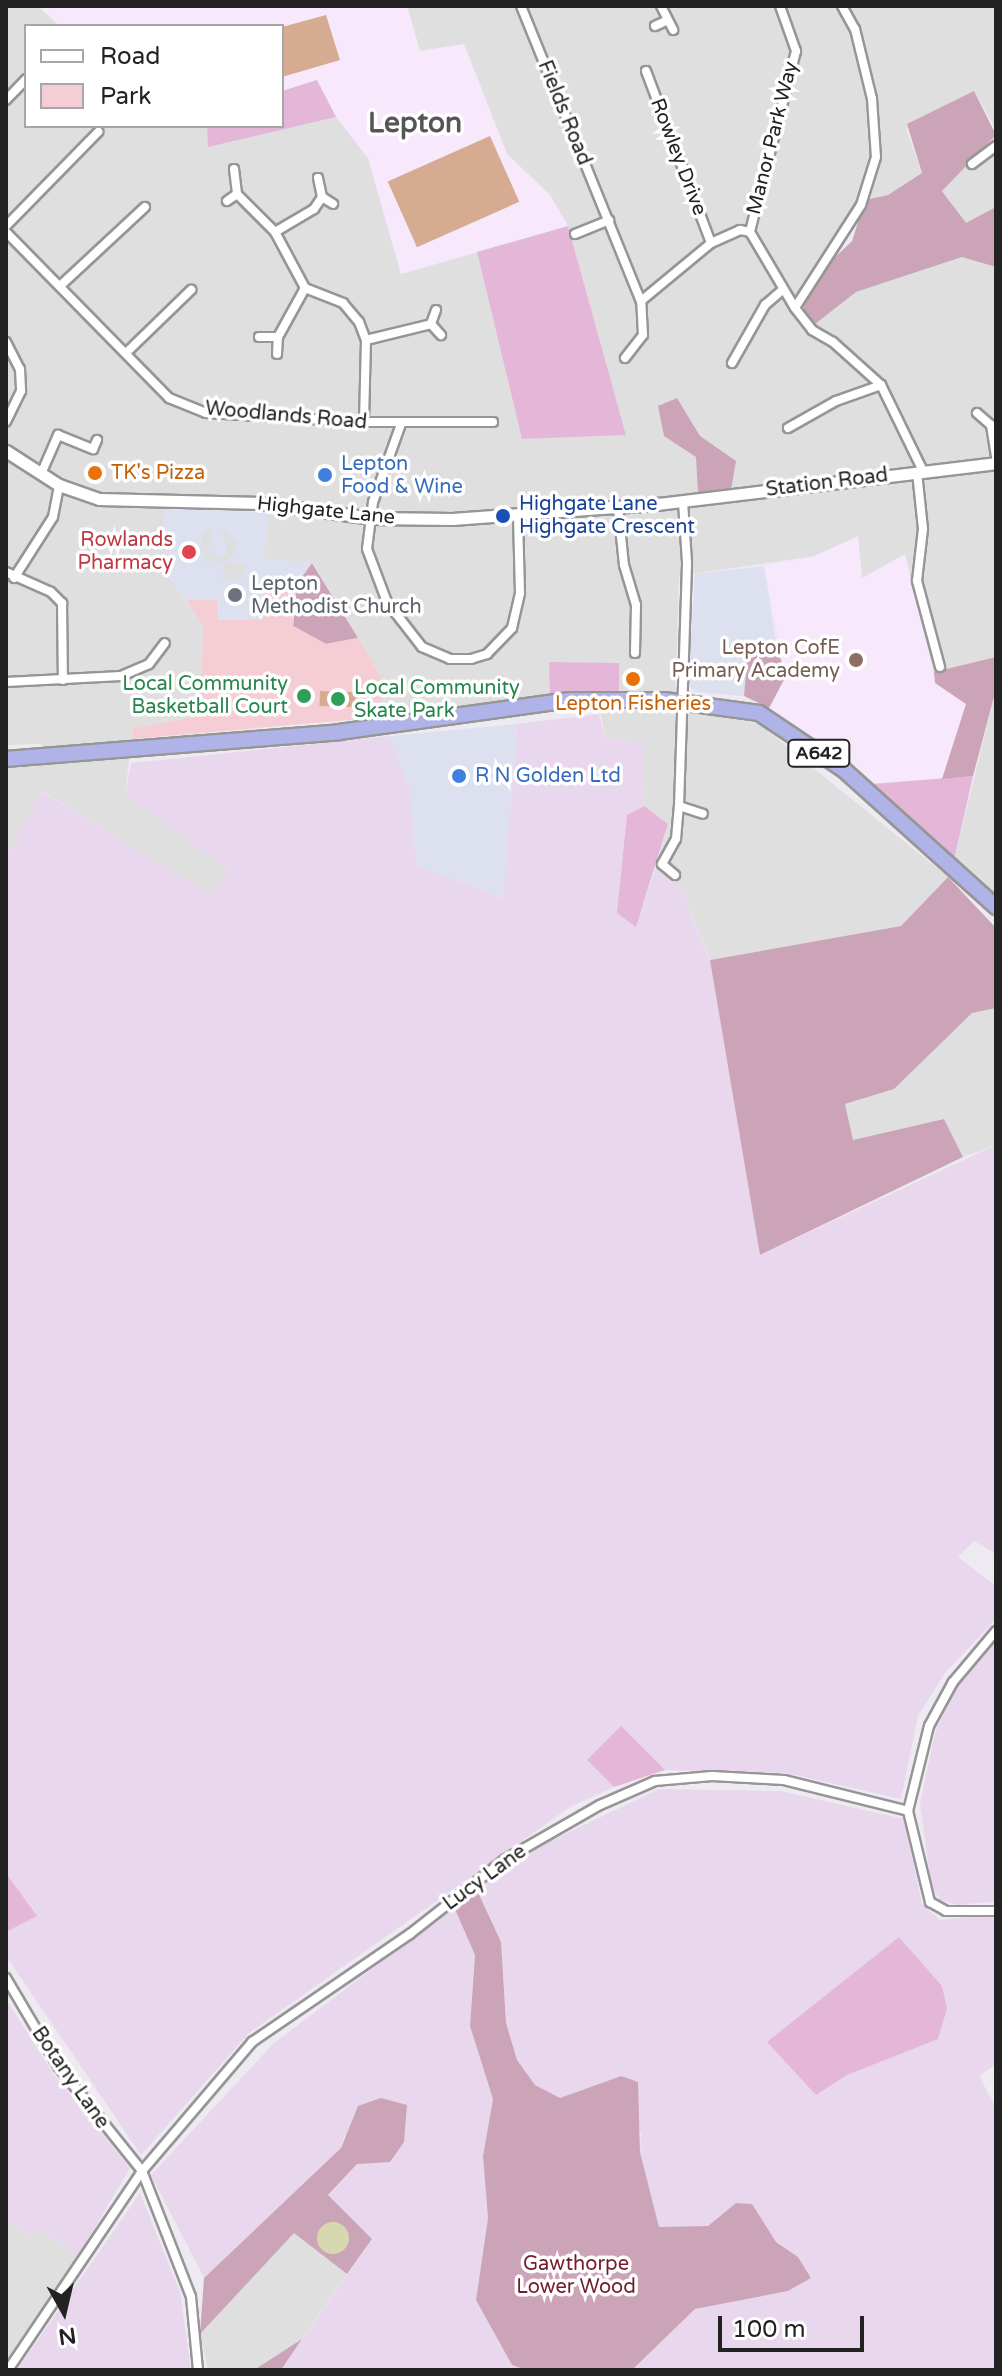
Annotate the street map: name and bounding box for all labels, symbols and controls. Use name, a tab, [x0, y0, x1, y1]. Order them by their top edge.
legend	[24, 24, 284, 128]
text: Road	[100, 42, 160, 71]
street label: Fields Road	[532, 57, 596, 169]
street label: Manor Park Way	[742, 59, 804, 217]
text: Park	[100, 82, 151, 111]
street label: Rowley Drive	[645, 95, 711, 219]
district label: Lepton	[368, 106, 462, 140]
street label: Woodlands Road	[204, 397, 368, 435]
place label: Lepton Food & Wine	[341, 452, 463, 499]
place label: TK's Pizza	[111, 461, 205, 485]
marker: TK's Pizza	[86, 464, 104, 482]
street label: Station Road	[765, 464, 889, 502]
marker: Lepton Food & Wine	[316, 466, 334, 484]
street label: Highgate Lane	[256, 492, 396, 530]
place label: Highgate Lane Highgate Crescent	[519, 492, 695, 539]
marker: Highgate Lane Highgate Crescent	[494, 507, 512, 525]
place label: Rowlands Pharmacy	[78, 528, 173, 575]
marker: Rowlands Pharmacy	[180, 543, 198, 561]
place label: Lepton Methodist Church	[251, 572, 422, 619]
marker: Lepton Methodist Church	[226, 586, 244, 604]
place label: Lepton CofE Primary Academy	[671, 636, 840, 683]
marker: Lepton CofE Primary Academy	[847, 651, 865, 669]
marker: Lepton Fisheries	[624, 670, 642, 688]
place label: Local Community Basketball Court	[122, 672, 288, 719]
place label: Local Community Skate Park	[354, 676, 520, 723]
marker: Local Community Basketball Court	[295, 687, 313, 705]
marker: Local Community Skate Park	[329, 690, 347, 708]
place label: Lepton Fisheries	[555, 692, 711, 716]
road number: A642	[787, 739, 851, 767]
place label: R N Golden Ltd	[475, 764, 621, 788]
marker: R N Golden Ltd	[450, 767, 468, 785]
street label: Lucy Lane	[439, 1840, 531, 1916]
street label: Botany Lane	[26, 2022, 114, 2134]
park label: Gawthorpe Lower Wood	[516, 2252, 636, 2299]
north arrow	[24, 2272, 104, 2352]
scale bar	[722, 2300, 868, 2350]
text: 100 m	[732, 2315, 806, 2344]
text: N	[57, 2322, 78, 2350]

